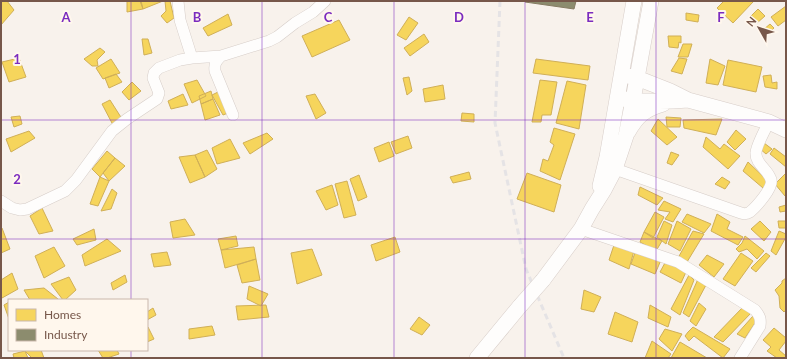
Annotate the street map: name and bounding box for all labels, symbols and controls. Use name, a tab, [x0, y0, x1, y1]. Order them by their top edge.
north arrow	[739, 8, 779, 48]
text: A	[60, 9, 71, 25]
text: B	[193, 9, 202, 25]
text: C	[324, 9, 333, 25]
text: D	[454, 9, 464, 25]
text: E	[586, 9, 594, 25]
text: F	[717, 9, 725, 25]
text: N	[743, 14, 759, 29]
text: 1	[13, 51, 21, 67]
text: 2	[13, 171, 21, 187]
legend	[8, 299, 148, 351]
text: Homes	[44, 307, 81, 322]
text: Industry	[44, 327, 88, 342]

